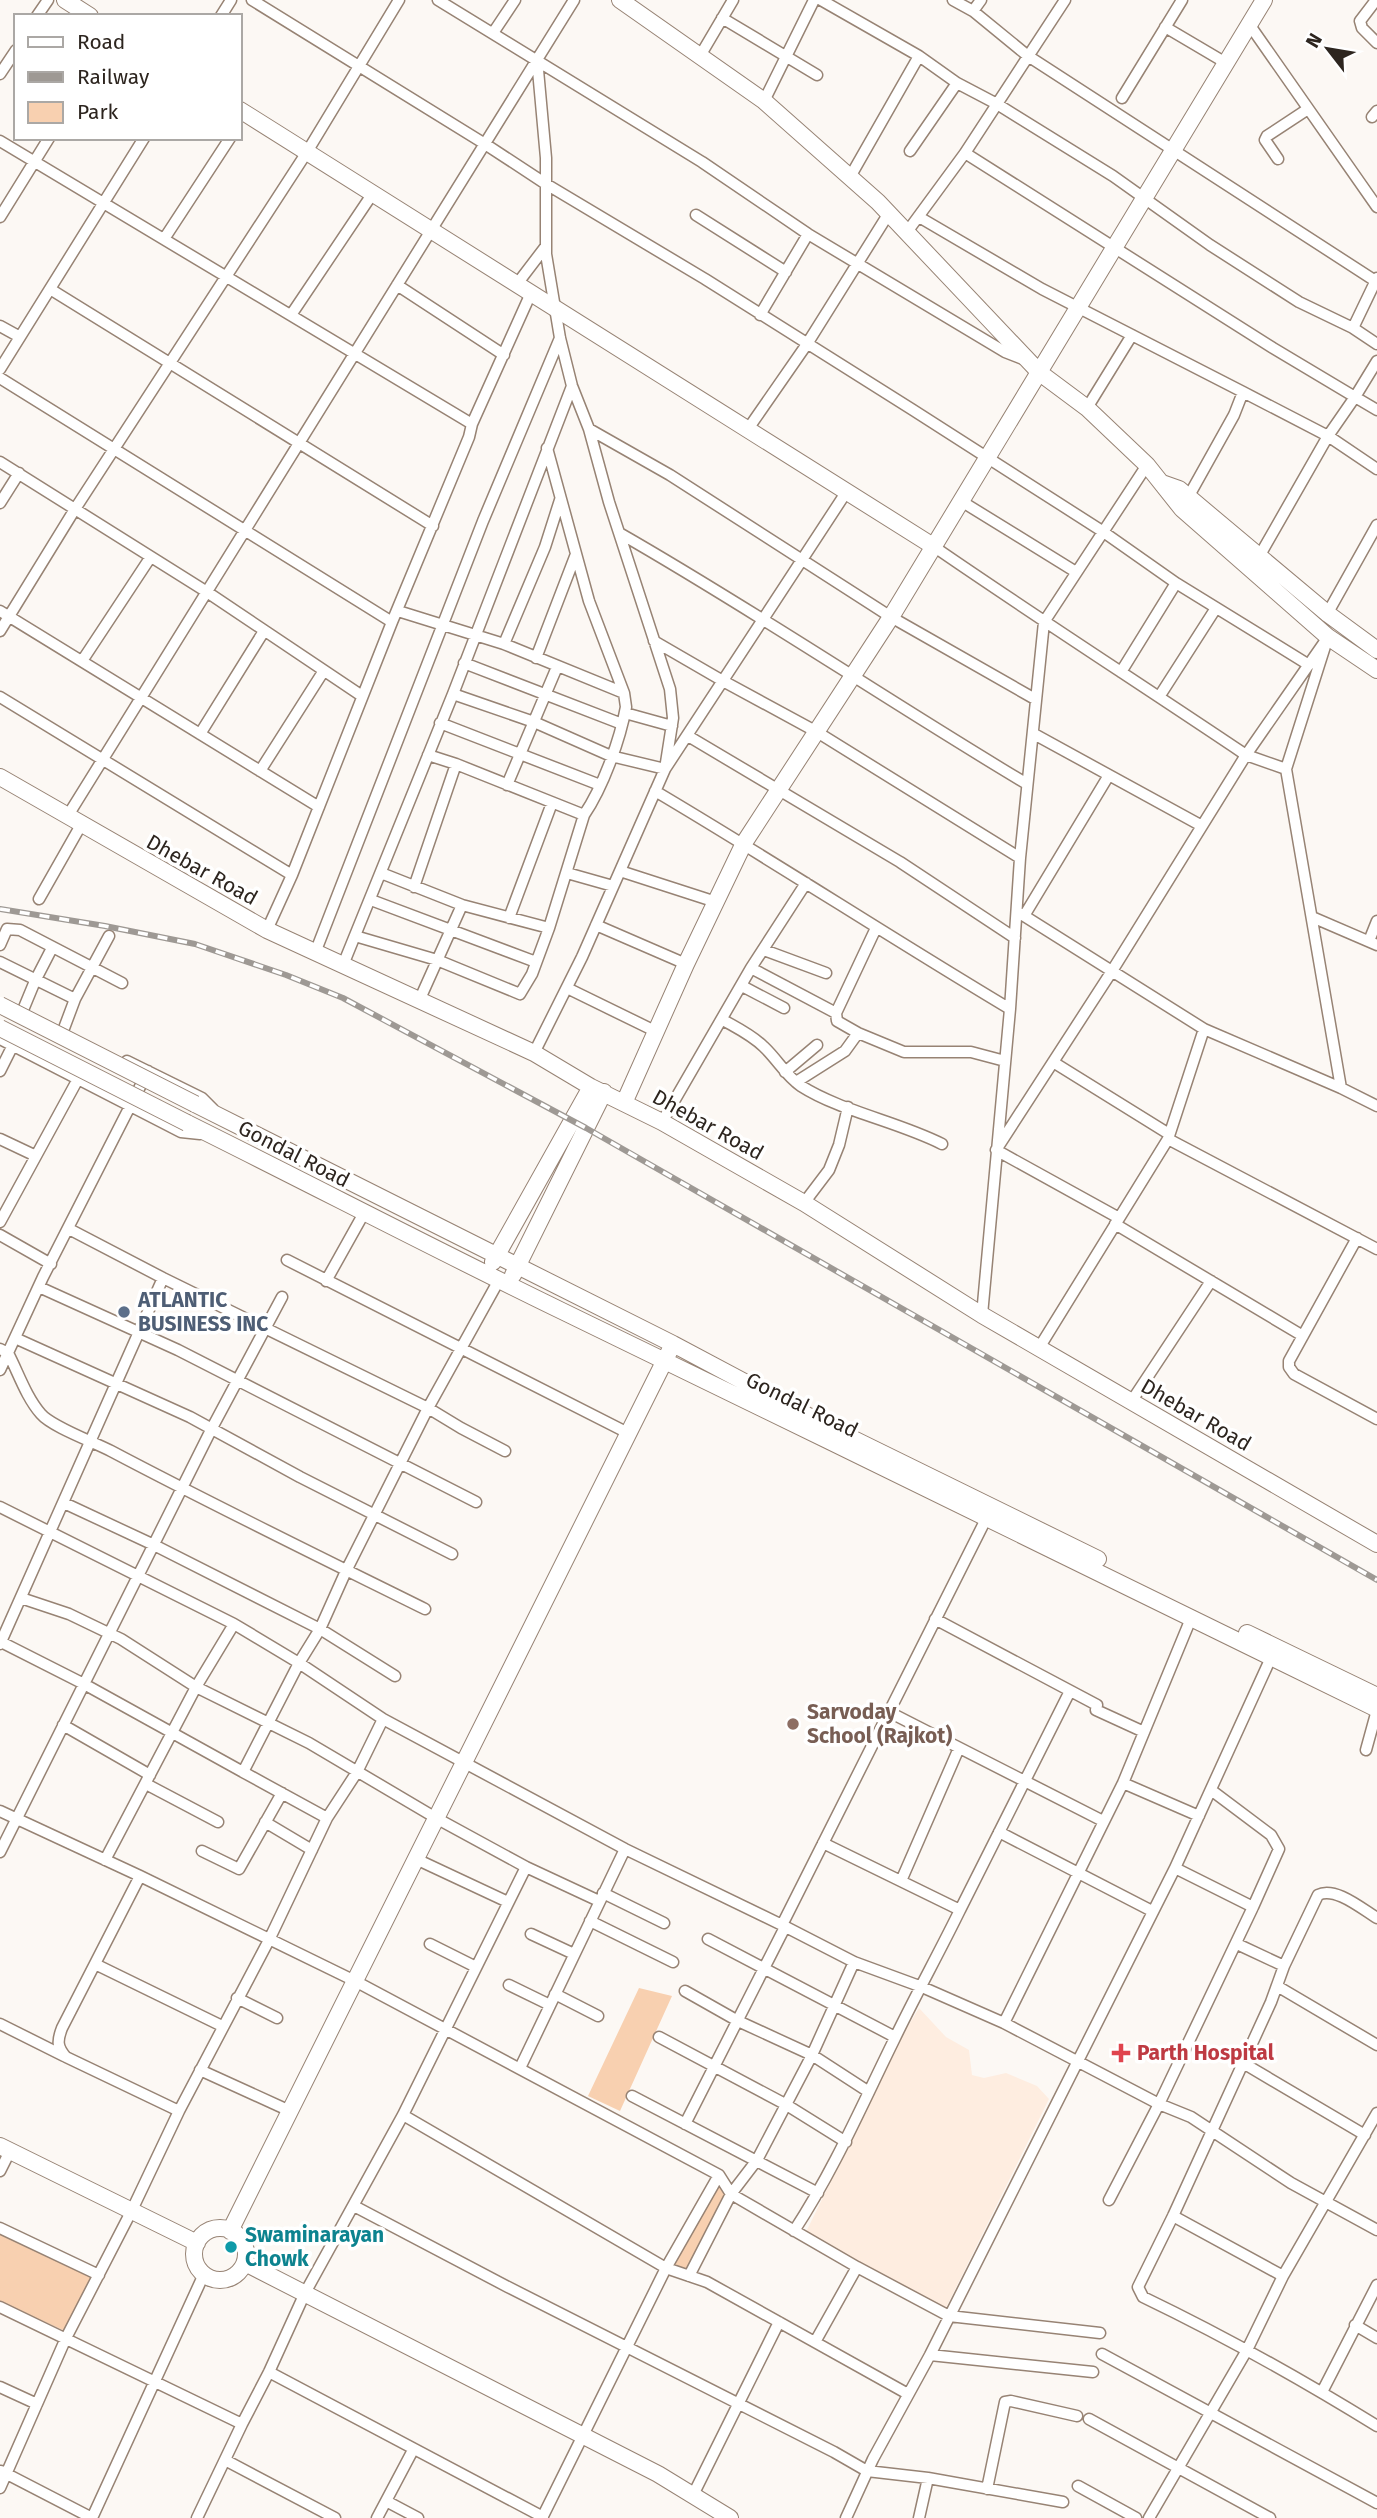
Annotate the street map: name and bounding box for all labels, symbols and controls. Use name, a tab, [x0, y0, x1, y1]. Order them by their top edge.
legend	[14, 14, 242, 140]
north arrow	[1293, 14, 1363, 84]
text: Road	[77, 29, 125, 55]
text: N	[1301, 29, 1327, 52]
text: Railway	[77, 64, 150, 90]
text: Park	[77, 99, 119, 125]
street label: Dhebar Road	[142, 829, 262, 911]
street label: Dhebar Road	[648, 1084, 768, 1166]
street label: Gondal Road	[234, 1115, 354, 1193]
place label: ATLANTIC BUSINESS INC	[137, 1287, 268, 1337]
marker: ATLANTIC BUSINESS INC	[116, 1304, 132, 1320]
street label: Gondal Road	[742, 1367, 862, 1443]
street label: Dhebar Road	[1136, 1373, 1256, 1457]
place label: Sarvoday School (Rajkot)	[807, 1699, 952, 1749]
marker: Sarvoday School (Rajkot)	[785, 1716, 801, 1732]
place label: Parth Hospital	[1137, 2040, 1275, 2066]
marker: Parth Hospital	[1111, 2043, 1131, 2063]
place label: Swaminarayan Chowk	[245, 2222, 384, 2272]
marker: Swaminarayan Chowk	[223, 2239, 239, 2255]

